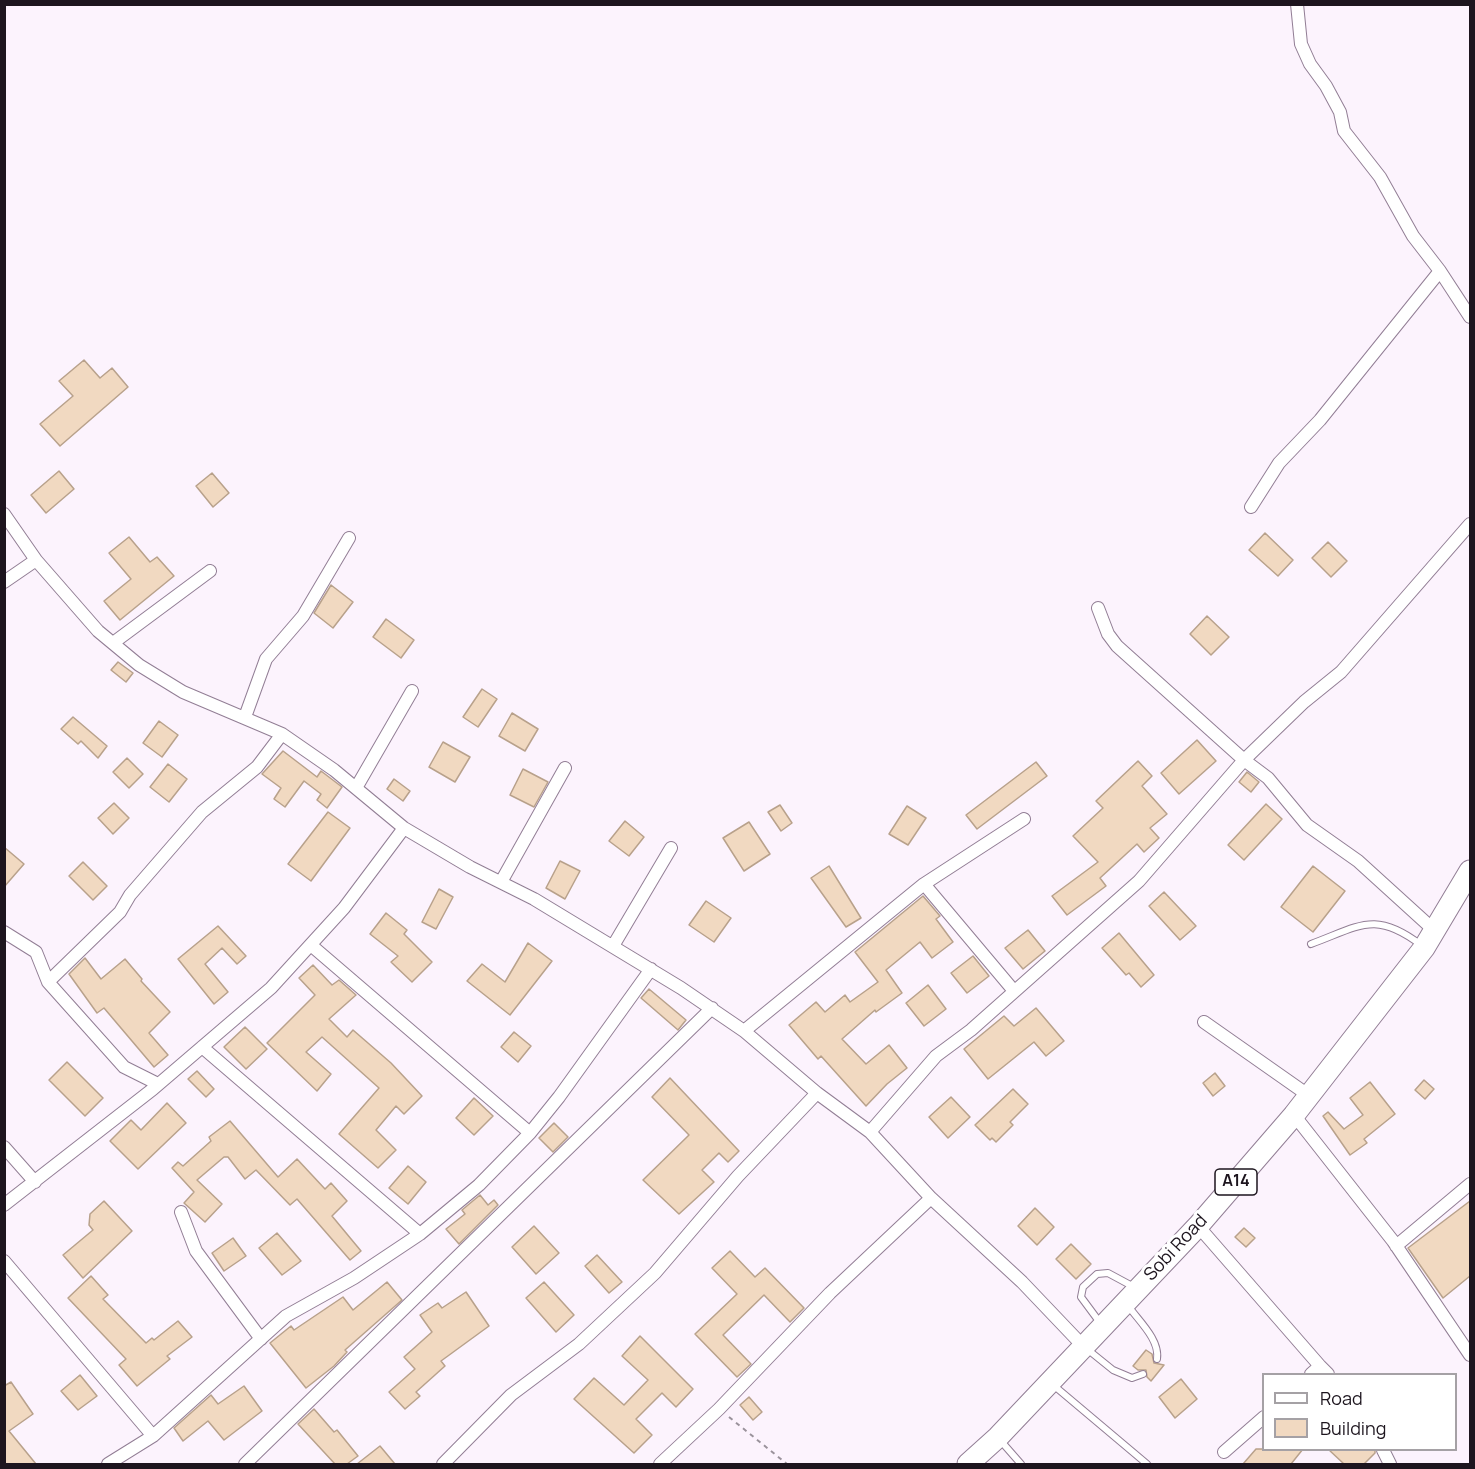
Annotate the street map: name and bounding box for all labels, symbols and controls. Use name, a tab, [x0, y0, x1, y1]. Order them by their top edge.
road number: A14	[1215, 1169, 1257, 1195]
street label: Sobi Road	[1140, 1210, 1212, 1286]
legend	[1262, 1373, 1457, 1451]
text: Road	[1320, 1386, 1363, 1410]
text: Building	[1320, 1416, 1386, 1440]

